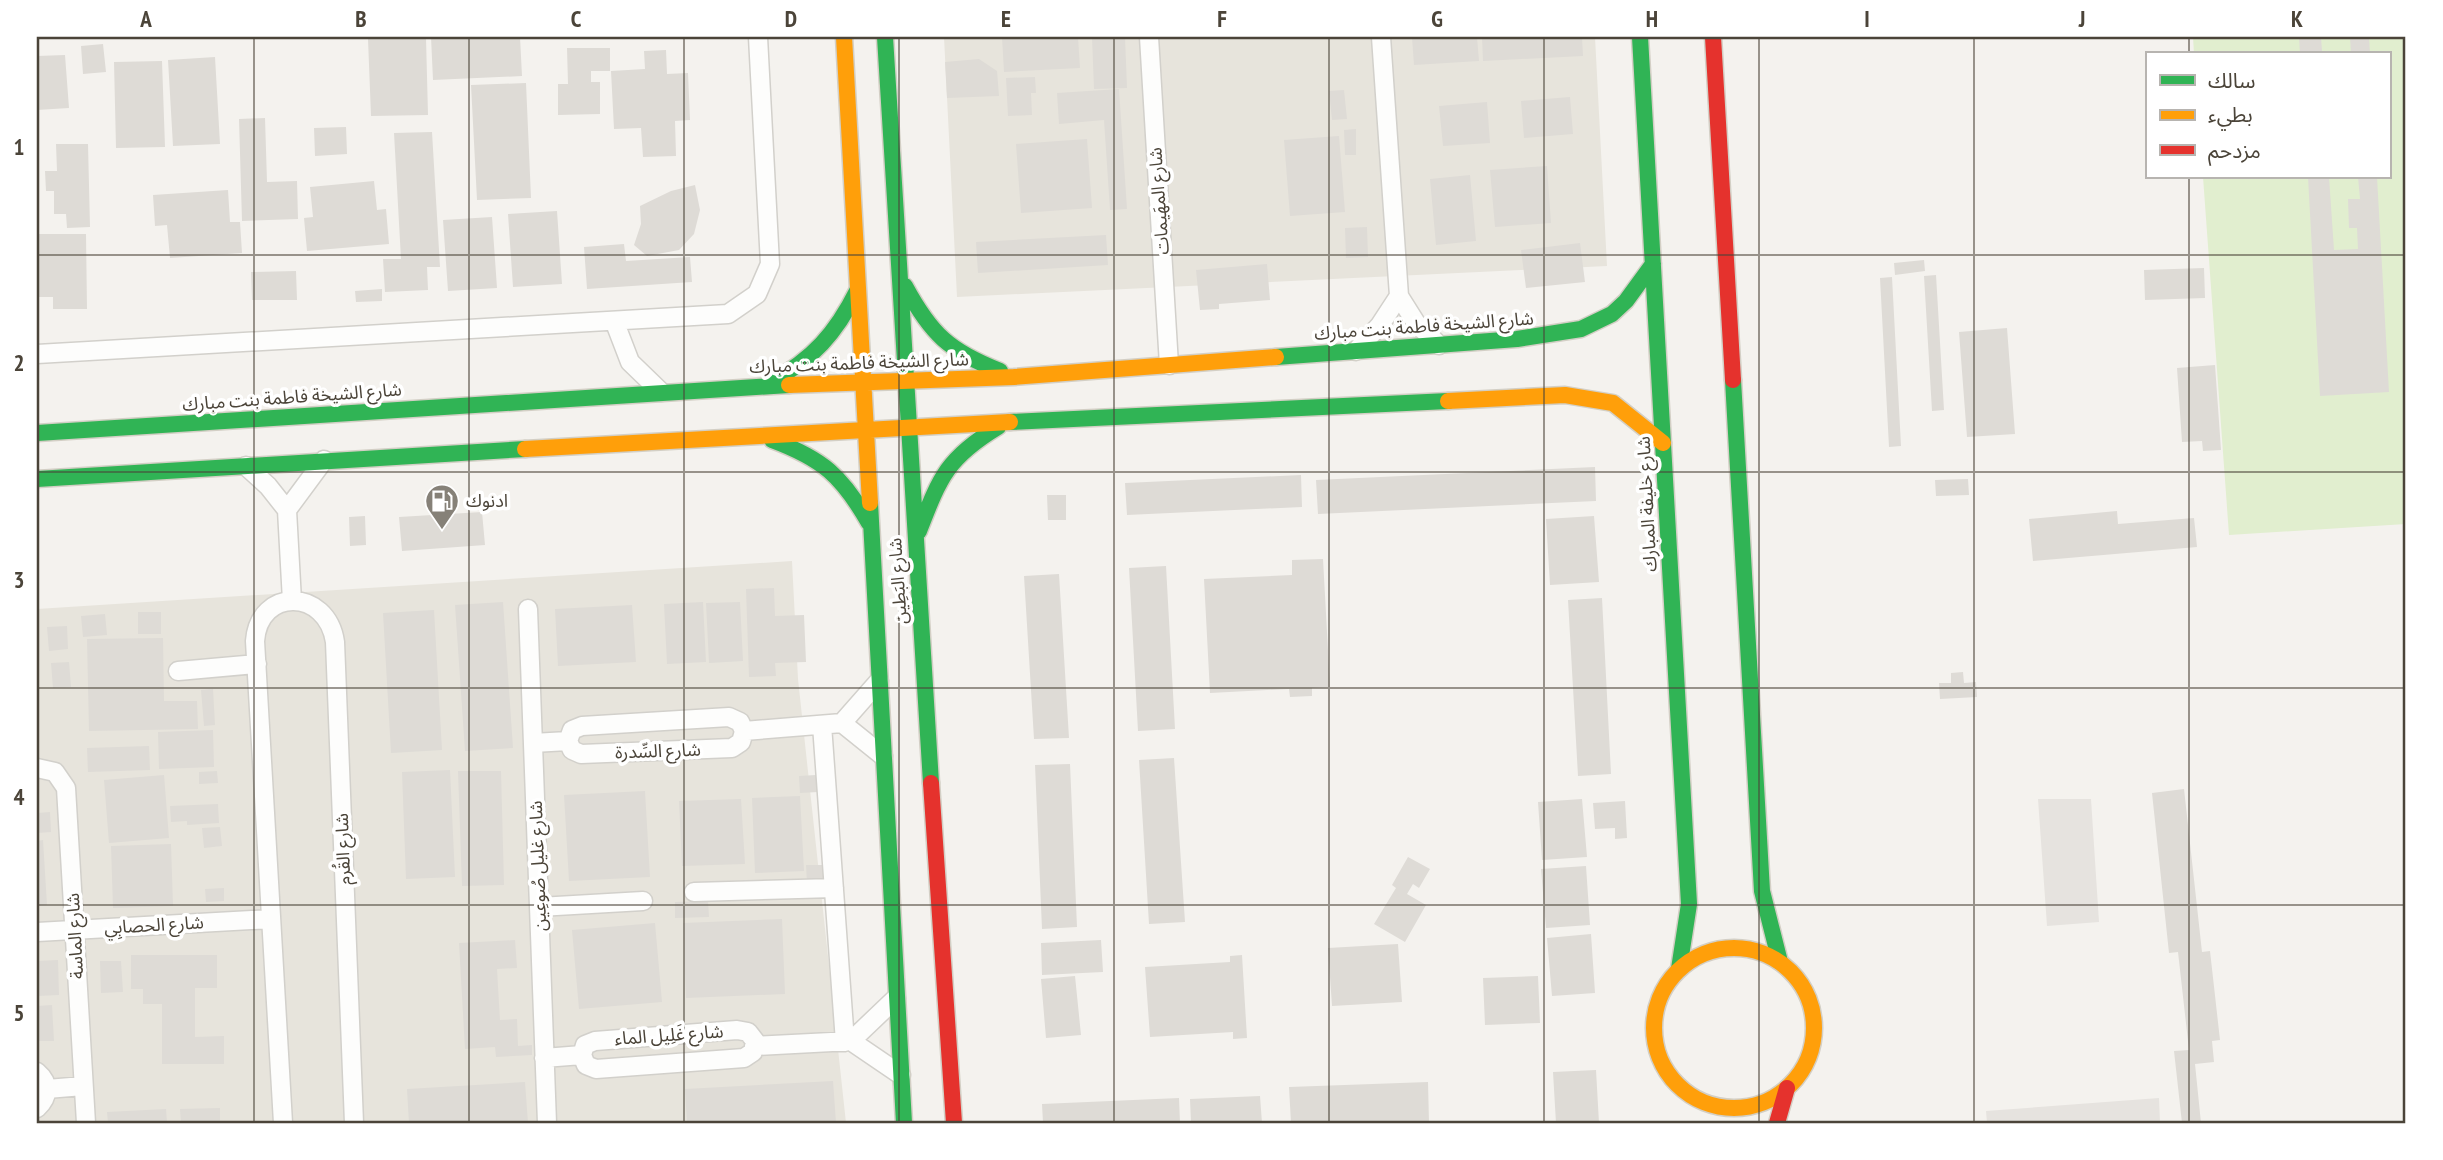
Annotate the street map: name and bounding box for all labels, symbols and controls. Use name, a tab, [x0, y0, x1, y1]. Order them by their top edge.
text: A	[139, 4, 152, 33]
text: B	[355, 4, 367, 33]
text: C	[571, 4, 582, 33]
text: D	[785, 4, 797, 33]
text: E	[1001, 4, 1011, 33]
text: F	[1217, 4, 1227, 33]
text: G	[1431, 4, 1443, 33]
text: H	[1646, 4, 1658, 33]
text: I	[1864, 4, 1870, 33]
text: J	[2078, 4, 2085, 33]
text: K	[2291, 4, 2303, 33]
legend	[2146, 52, 2390, 178]
text: سالك	[2208, 67, 2255, 94]
text: بطيء	[2208, 101, 2253, 131]
text: 1	[14, 132, 25, 161]
text: مزدحم	[2208, 137, 2261, 166]
street label: شارع المهَيمات	[1143, 146, 1177, 256]
street label: شارع الشيخة فاطمة بنت مبارك	[1314, 306, 1535, 348]
street label: شارع الشيخة فاطمة بنت مبارك	[749, 347, 969, 381]
text: 2	[14, 348, 25, 377]
street label: شارع الشيخة فاطمة بنت مبارك	[182, 377, 403, 419]
street label: شارع خليفة المبارك	[1631, 435, 1665, 572]
fuel station icon: ادنوك	[423, 482, 461, 531]
place label: ادنوك	[466, 489, 508, 512]
street label: شارع البَطِين	[883, 537, 915, 625]
text: 3	[14, 565, 25, 594]
street label: شارع السِّدرة	[615, 738, 701, 766]
text: 4	[14, 782, 25, 811]
street label: شارع غليل صُوعِين	[524, 800, 554, 932]
street label: شارع القُرم	[330, 813, 358, 885]
street label: شارع الماسة	[61, 892, 91, 980]
street label: شارع الحصابِي	[104, 910, 205, 942]
text: 5	[14, 998, 25, 1027]
street label: شارع غَلِيل الماء	[614, 1019, 724, 1053]

